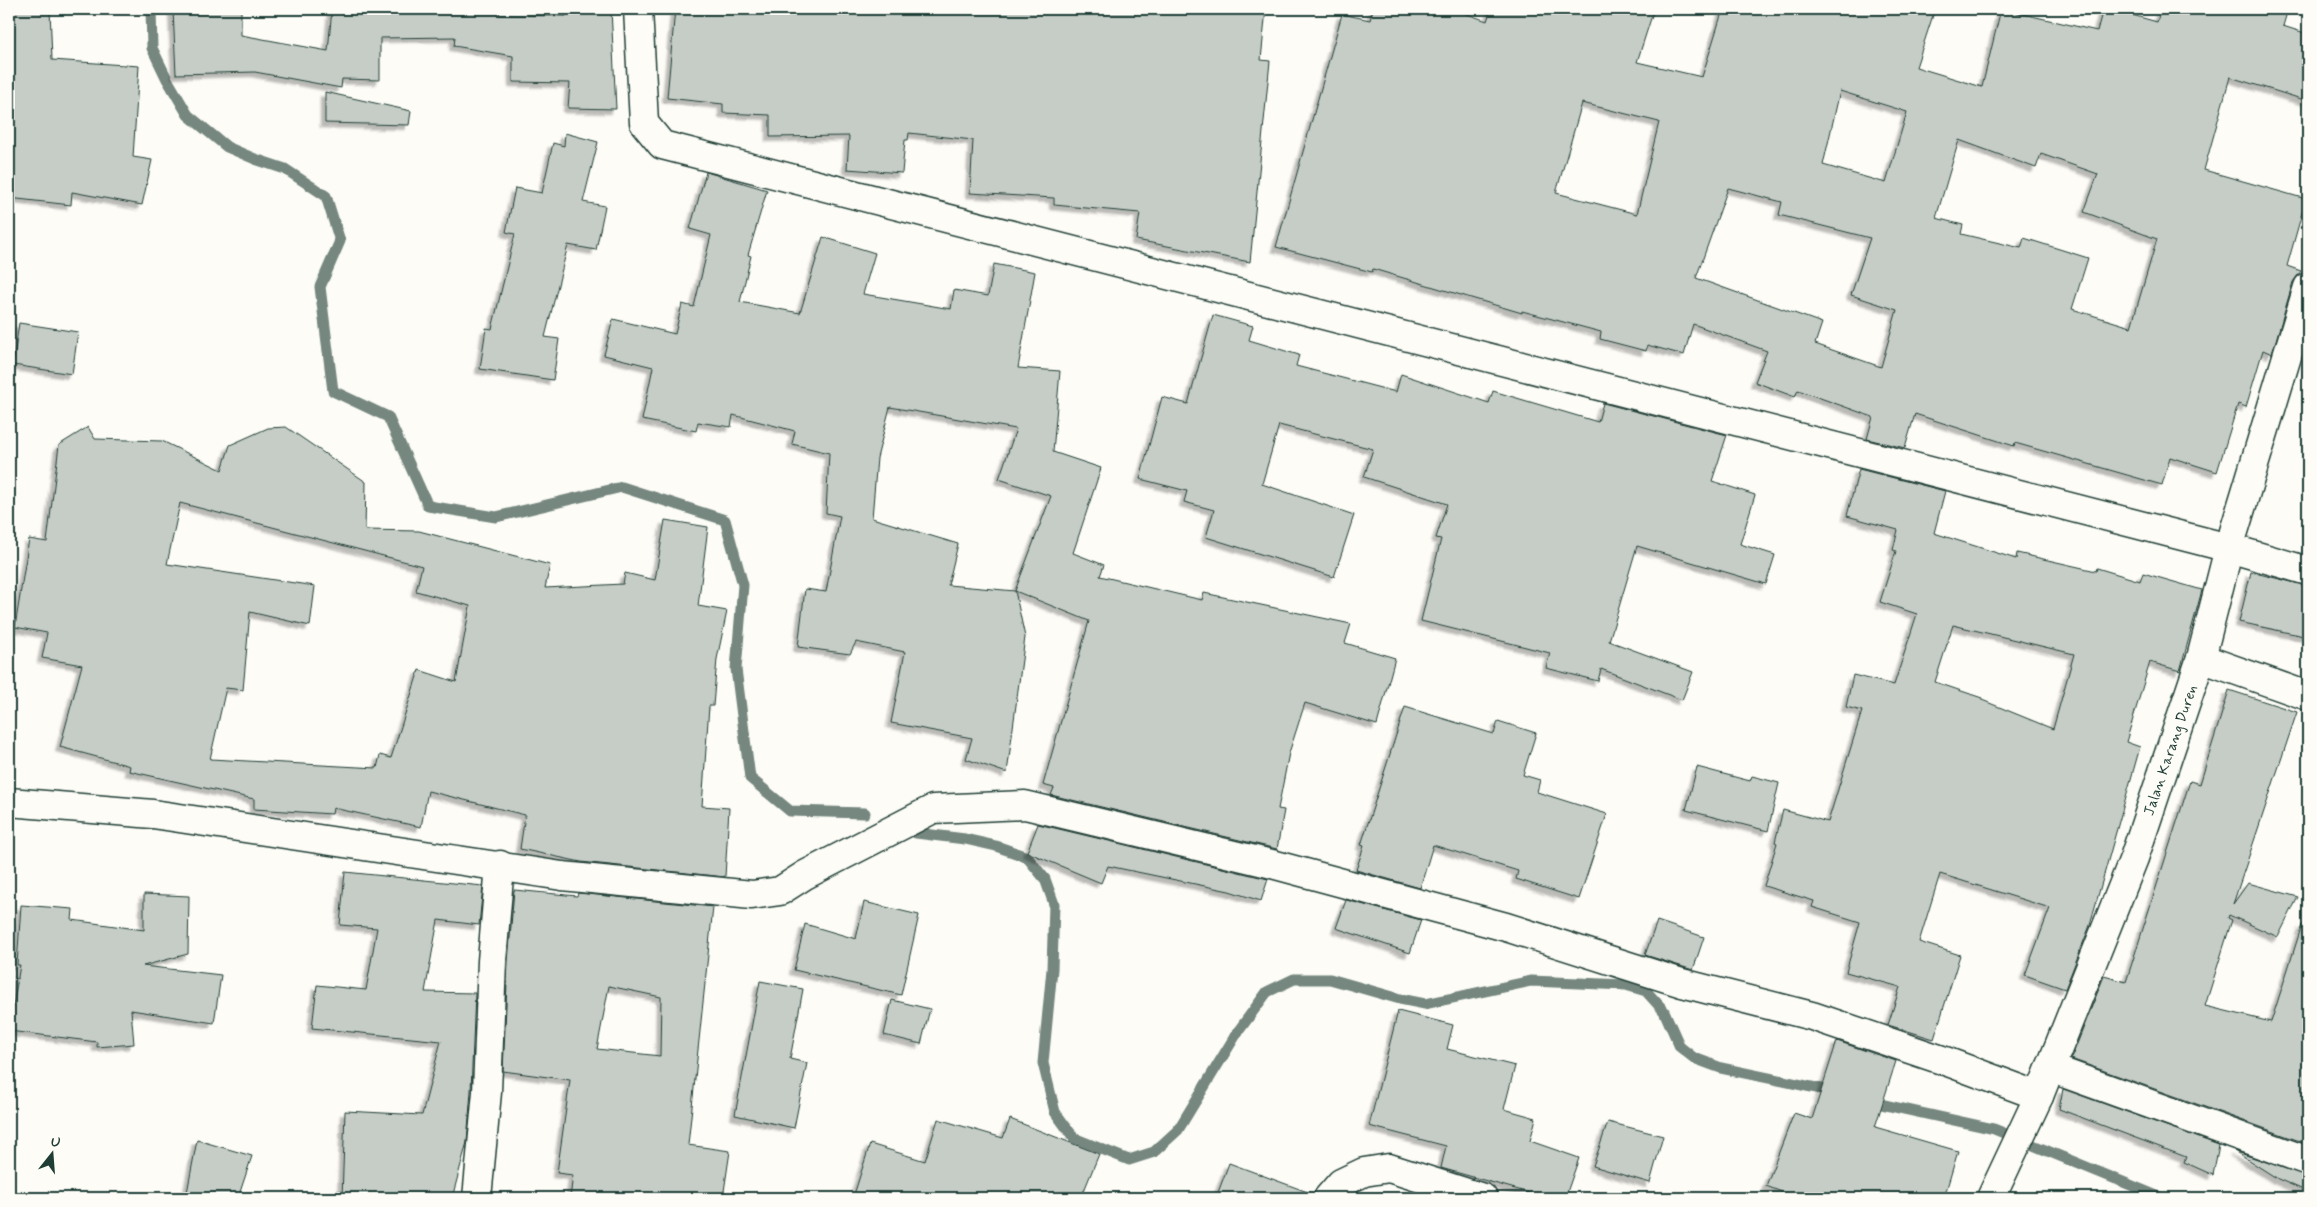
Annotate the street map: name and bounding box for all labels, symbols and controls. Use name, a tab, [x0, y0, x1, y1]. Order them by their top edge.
street label: Jalan Karang Duren	[2139, 682, 2203, 818]
north arrow	[28, 1130, 78, 1180]
text: U	[49, 1133, 62, 1152]

